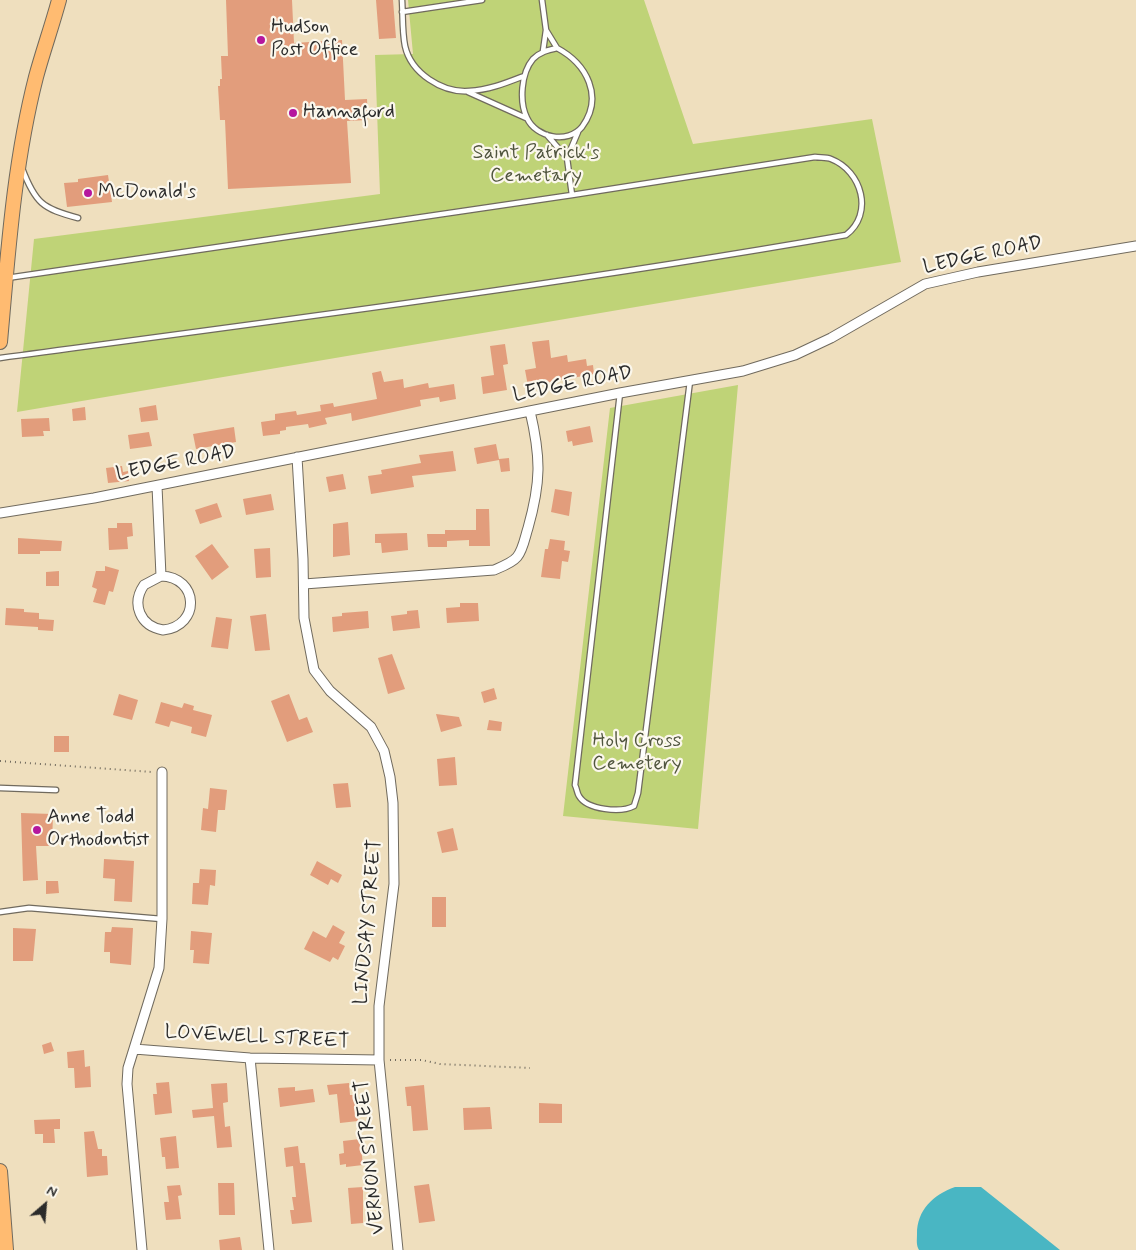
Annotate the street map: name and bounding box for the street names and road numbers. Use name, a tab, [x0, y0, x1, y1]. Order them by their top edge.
street label: LEDGE ROAD	[921, 232, 1045, 280]
street label: LEDGE ROAD	[511, 362, 635, 408]
street label: LEDGE ROAD	[114, 441, 238, 487]
street label: LINDSAY STREET	[350, 838, 388, 1006]
street label: LOVEWELL STREET	[164, 1021, 350, 1055]
street label: VERNON STREET	[351, 1078, 391, 1236]

